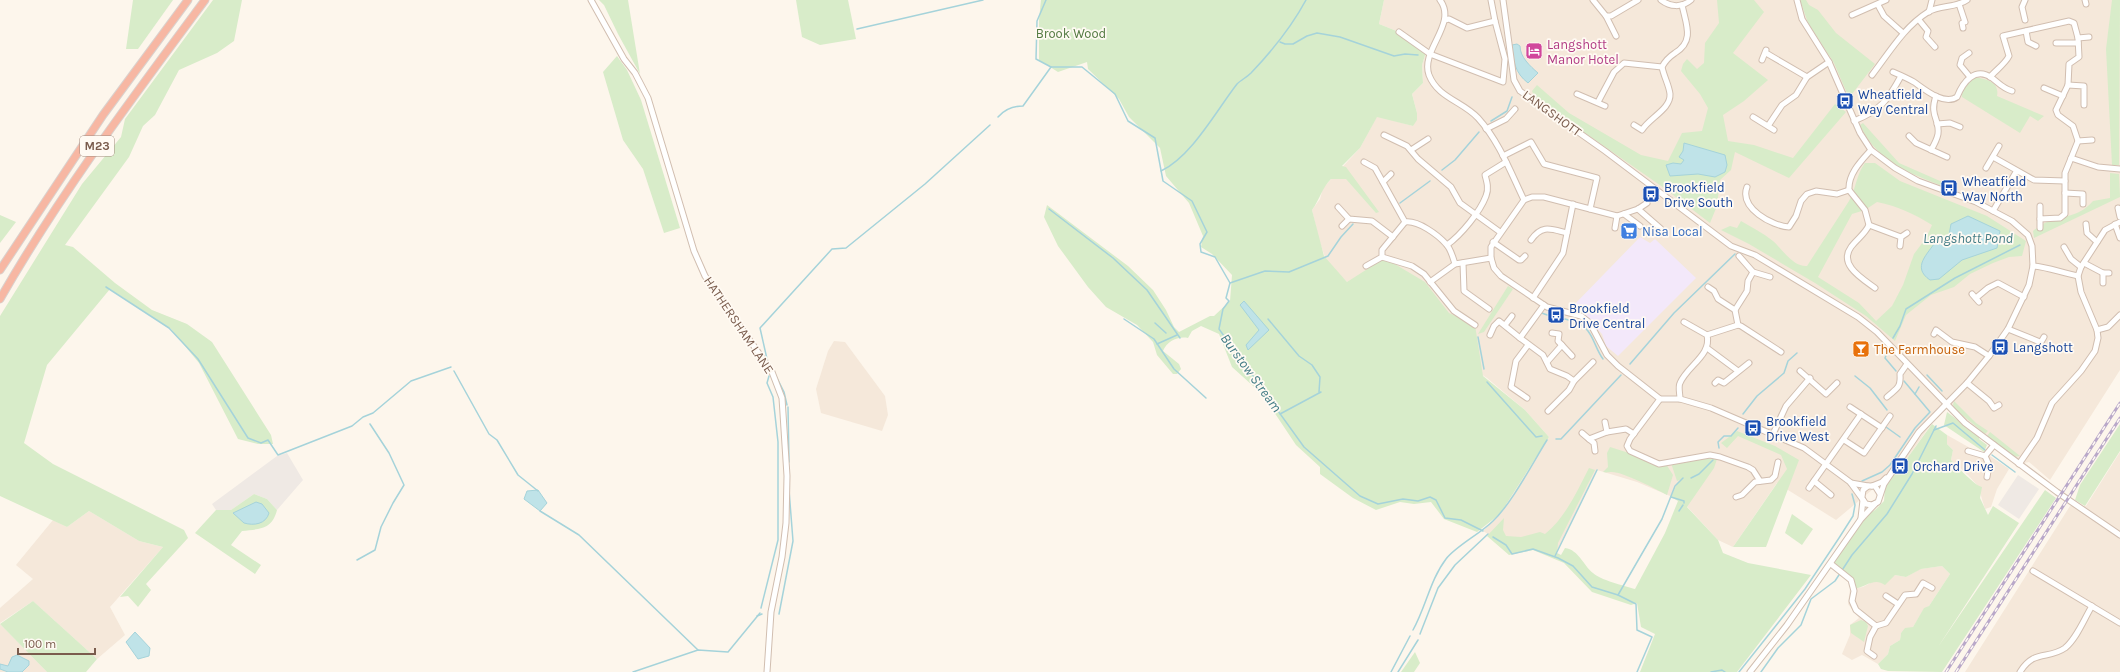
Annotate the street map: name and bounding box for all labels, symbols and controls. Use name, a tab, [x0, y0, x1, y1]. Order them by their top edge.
park label: Brook Wood	[1036, 26, 1106, 41]
place label: Langshott Manor Hotel	[1547, 37, 1619, 67]
hotel icon: Langshott Manor Hotel	[1524, 41, 1544, 61]
street label: LANGSHOTT	[1520, 87, 1585, 140]
place label: Wheatfield Way Central	[1858, 87, 1928, 117]
bus stop icon: Wheatfield Way Central	[1835, 91, 1855, 111]
road number: M23	[80, 136, 114, 156]
place label: Wheatfield Way North	[1962, 174, 2027, 204]
bus stop icon: Wheatfield Way North	[1939, 178, 1959, 198]
place label: Brookfield Drive South	[1664, 180, 1733, 210]
bus stop icon: Brookfield Drive South	[1641, 184, 1661, 204]
supermarket icon: Nisa Local	[1619, 221, 1639, 241]
place label: Nisa Local	[1642, 224, 1703, 239]
water label: Langshott Pond	[1923, 230, 2014, 247]
street label: HATHERSHAM LANE	[701, 274, 777, 376]
place label: Brookfield Drive Central	[1569, 301, 1645, 331]
bus stop icon: Brookfield Drive Central	[1546, 305, 1566, 325]
water label: Burstow Stream	[1217, 330, 1285, 416]
bus stop icon: Langshott	[1990, 337, 2010, 357]
bar icon: The Farmhouse	[1851, 339, 1871, 359]
place label: Langshott	[2013, 340, 2073, 355]
place label: The Farmhouse	[1874, 342, 1965, 357]
place label: Brookfield Drive West	[1766, 414, 1829, 444]
bus stop icon: Brookfield Drive West	[1743, 418, 1763, 438]
bus stop icon: Orchard Drive	[1890, 456, 1910, 476]
place label: Orchard Drive	[1913, 459, 1994, 474]
scale bar	[18, 630, 95, 656]
text: 100 m	[24, 637, 56, 651]

